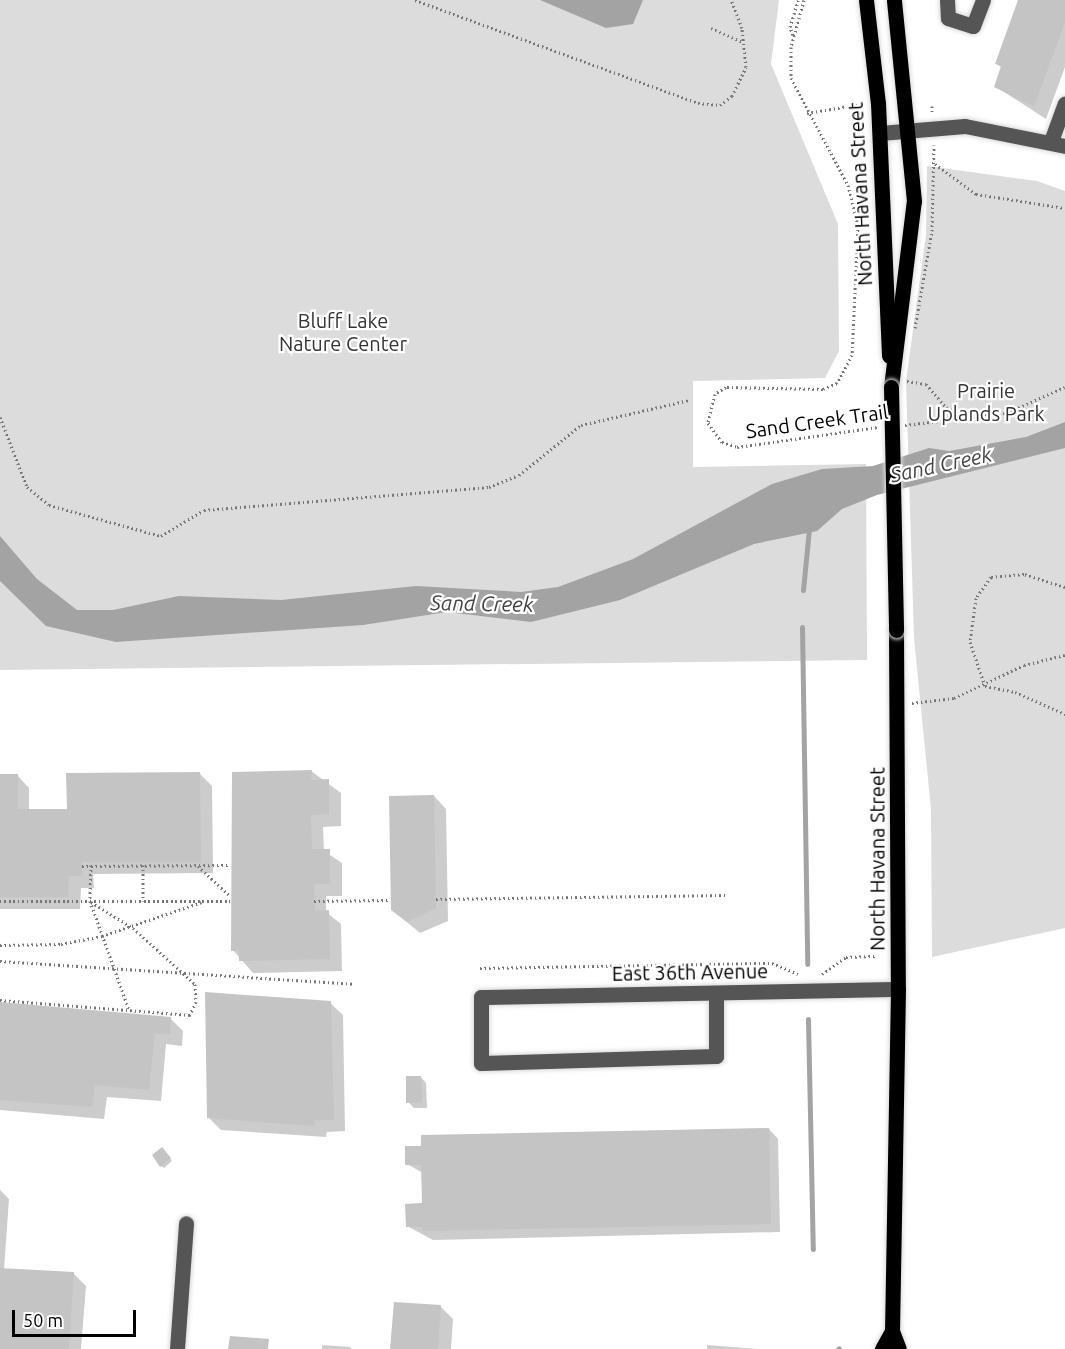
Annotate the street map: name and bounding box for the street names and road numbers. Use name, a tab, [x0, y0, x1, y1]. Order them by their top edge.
street label: North Havana Street	[843, 102, 877, 286]
street label: Sand Creek Trail	[744, 399, 890, 443]
street label: North Havana Street	[865, 767, 889, 951]
street label: East 36th Avenue	[612, 959, 768, 985]

